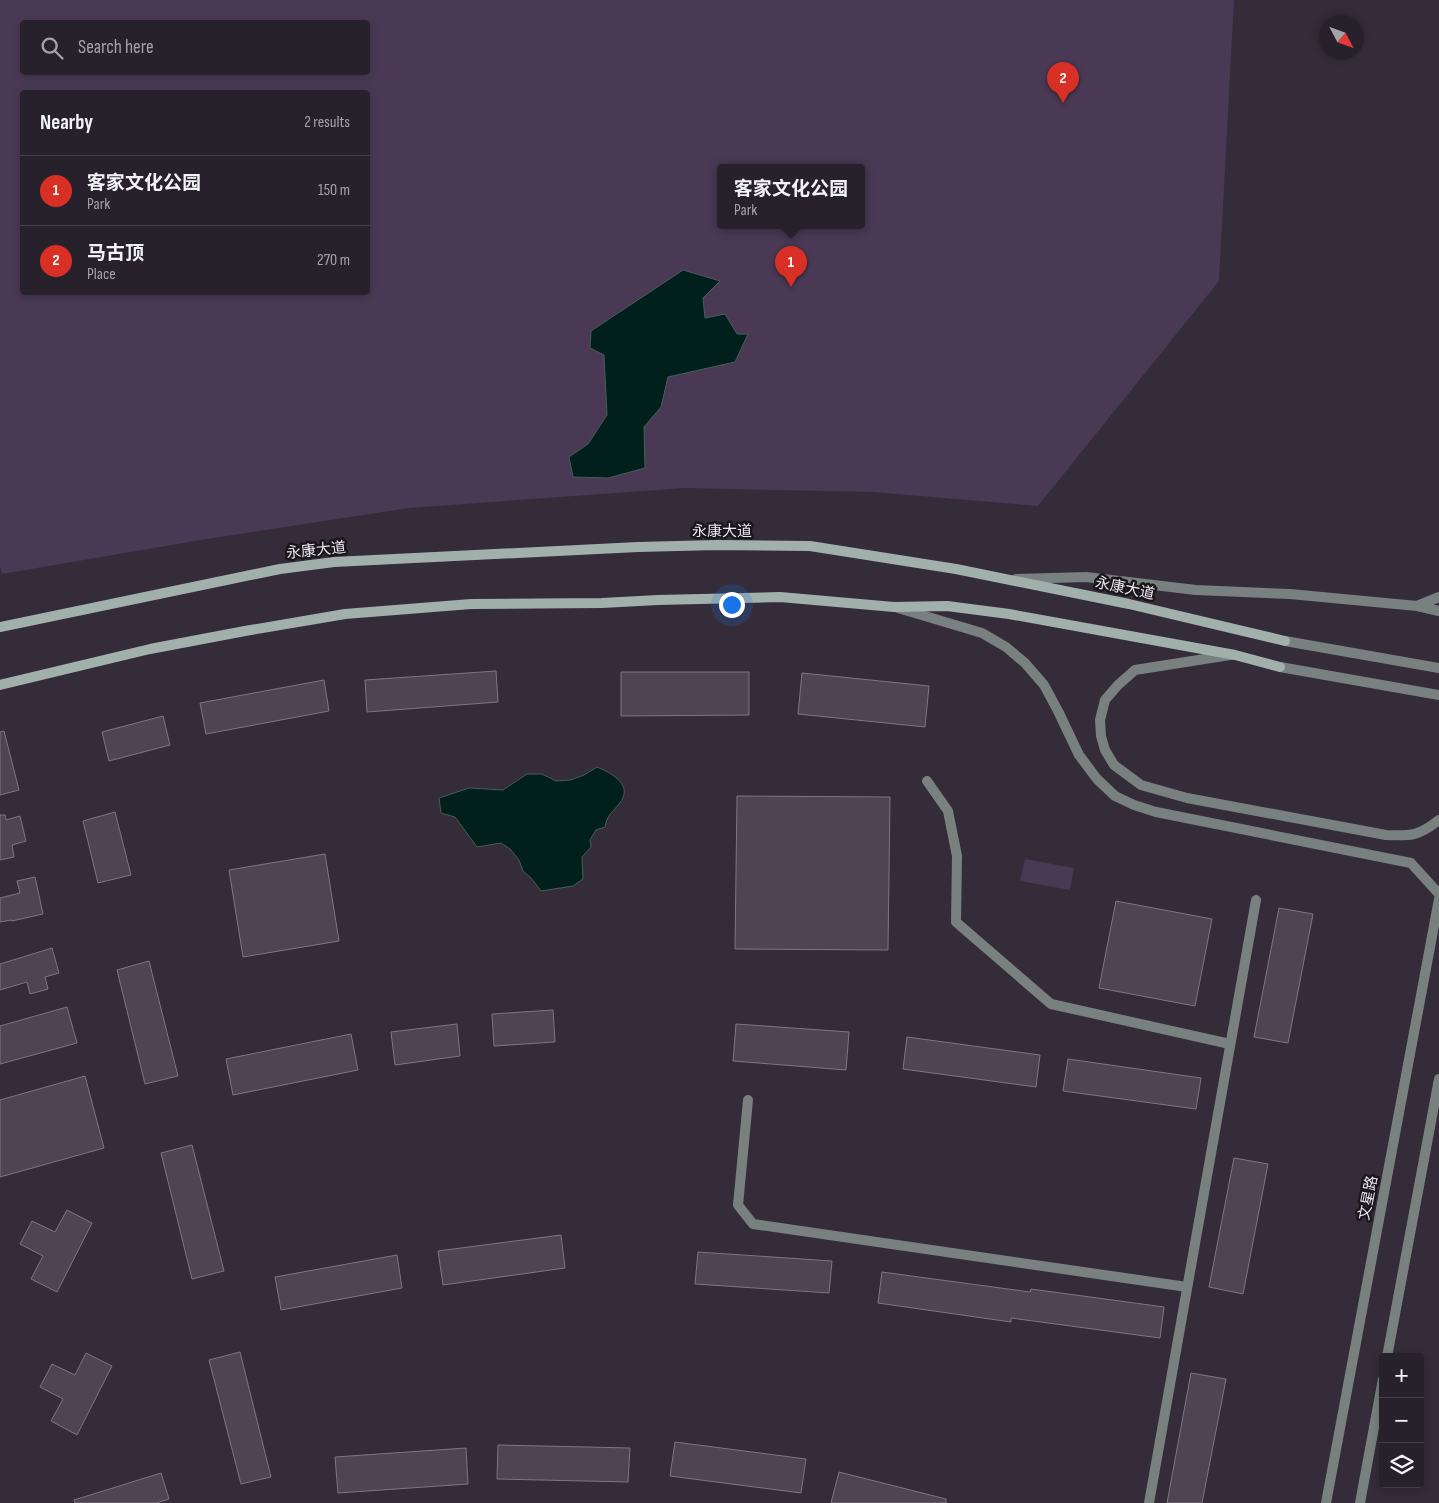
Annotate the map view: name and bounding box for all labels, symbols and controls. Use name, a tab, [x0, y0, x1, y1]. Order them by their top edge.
north arrow	[1319, 15, 1364, 60]
search box	[20, 20, 370, 75]
icon: search	[38, 34, 66, 62]
text: Search here	[78, 36, 154, 59]
pin: 2	[1047, 62, 1079, 103]
text: Nearby	[40, 110, 93, 135]
text: 2 results	[304, 113, 350, 132]
popup	[717, 164, 865, 229]
text: 客家文化公园	[87, 172, 201, 195]
text: 客家文化公园	[734, 178, 848, 201]
text: 1	[53, 181, 59, 200]
text: 150 m	[318, 181, 350, 200]
text: Park	[87, 195, 110, 214]
text: Park	[734, 201, 757, 220]
text: 马古顶	[87, 242, 144, 265]
pin: 1	[775, 246, 807, 287]
text: 2	[52, 251, 60, 270]
text: 270 m	[317, 251, 350, 270]
text: Place	[87, 265, 116, 284]
street label: 永康大道	[692, 522, 752, 541]
street label: 永康大道	[285, 538, 347, 563]
street label: 永康大道	[1094, 573, 1156, 604]
your location	[719, 592, 745, 618]
street label: 文星路	[1355, 1174, 1382, 1222]
map controls	[1379, 1353, 1424, 1488]
button: +	[1379, 1353, 1424, 1398]
button: −	[1379, 1398, 1424, 1443]
button: layers	[1379, 1443, 1424, 1488]

